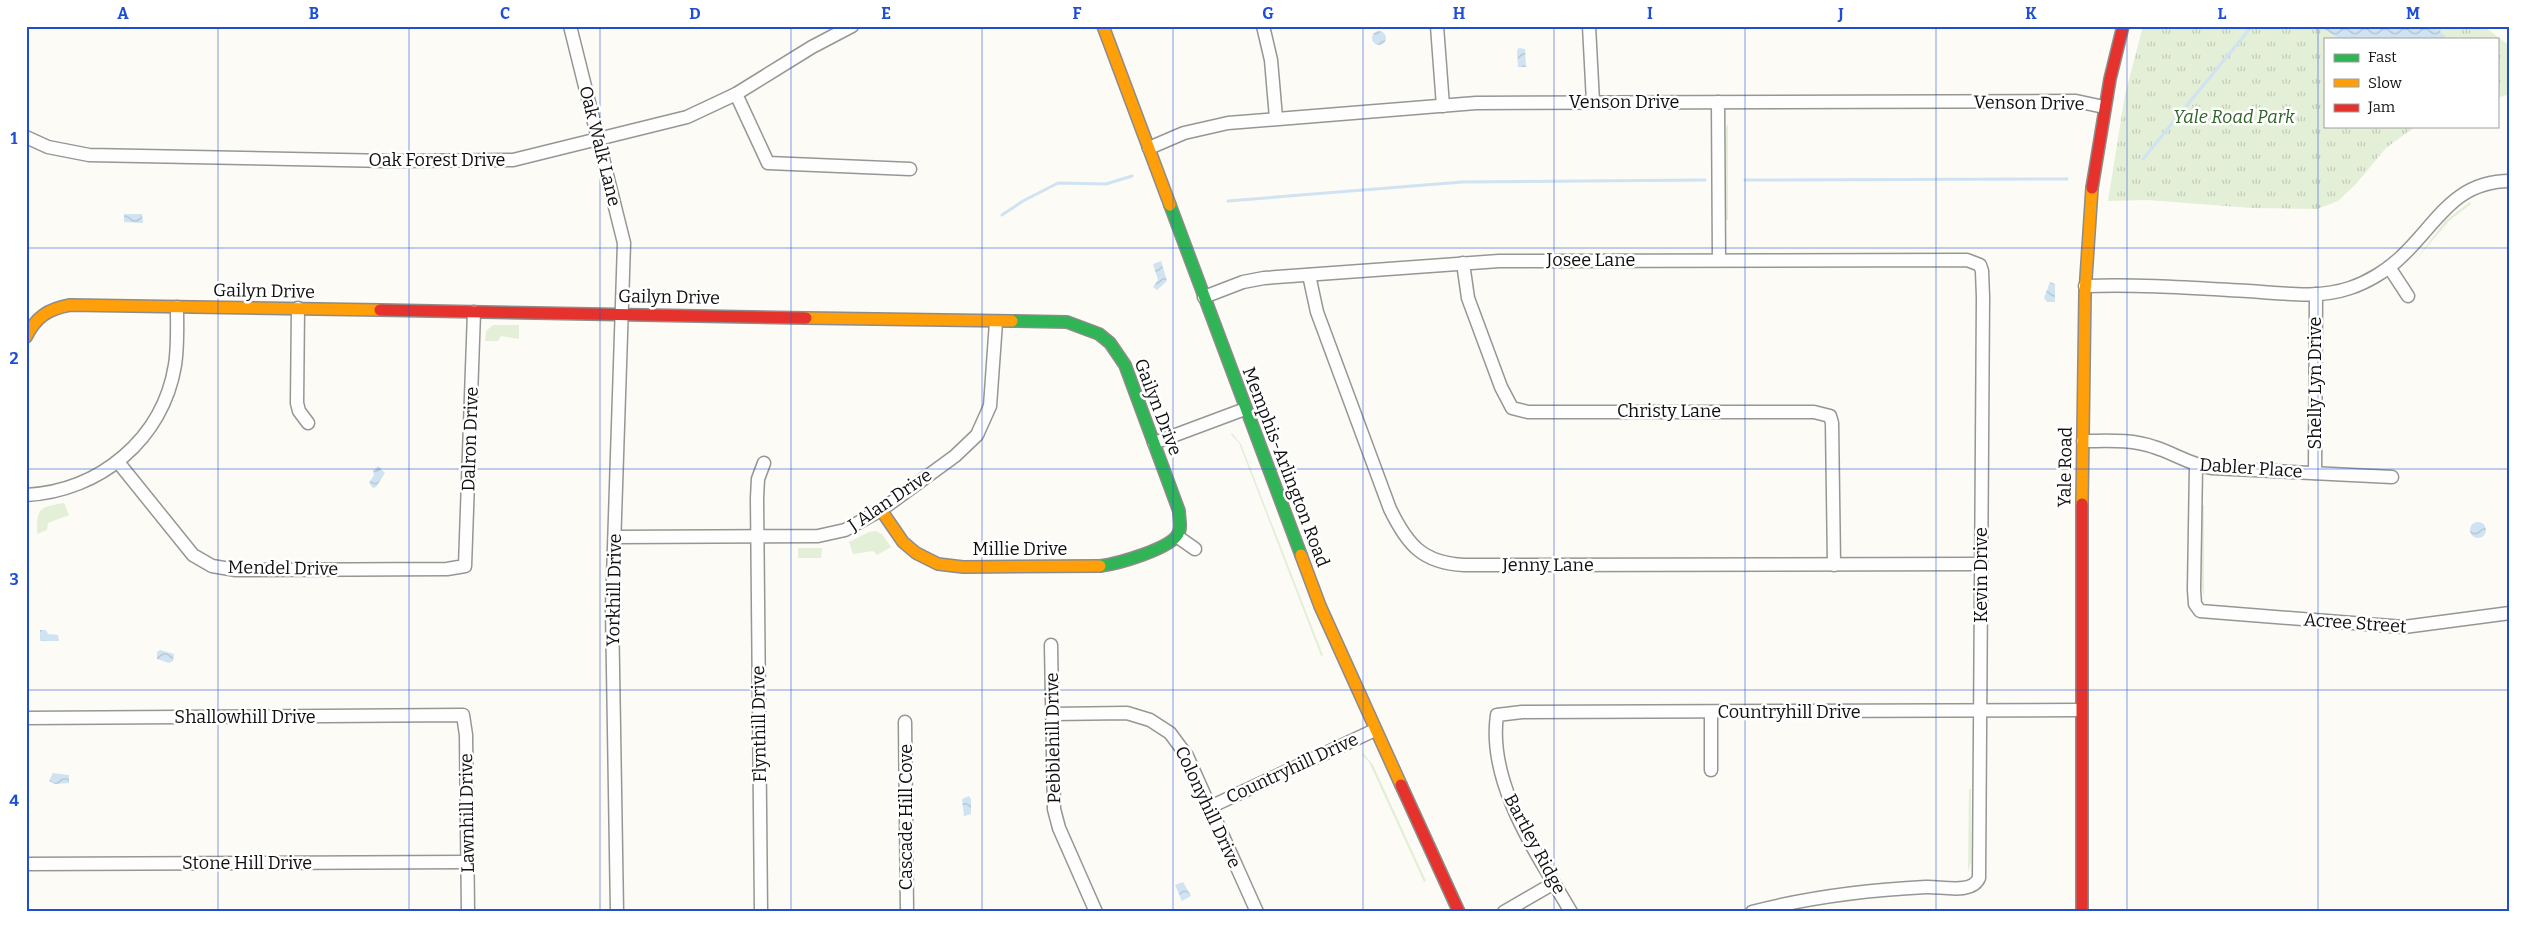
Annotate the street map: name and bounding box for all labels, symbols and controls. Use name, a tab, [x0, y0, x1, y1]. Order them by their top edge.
text: A	[117, 4, 129, 23]
text: B	[309, 4, 319, 23]
text: C	[500, 4, 510, 23]
text: D	[689, 4, 701, 23]
text: E	[881, 4, 891, 23]
text: F	[1073, 4, 1082, 23]
text: G	[1262, 4, 1274, 23]
text: H	[1453, 4, 1466, 23]
text: I	[1647, 4, 1653, 23]
text: J	[1837, 4, 1844, 23]
text: K	[2025, 4, 2037, 23]
text: L	[2218, 4, 2227, 23]
text: M	[2406, 4, 2420, 23]
legend	[2324, 38, 2498, 128]
text: Fast	[2368, 48, 2397, 66]
text: Slow	[2368, 74, 2403, 92]
street label: Oak Walk Lane	[574, 84, 626, 208]
street label: Venson Drive	[1569, 91, 1679, 113]
street label: Venson Drive	[1973, 91, 2085, 115]
text: Jam	[2367, 98, 2396, 116]
park label: Yale Road Park	[2173, 106, 2295, 128]
text: 1	[11, 129, 18, 148]
street label: Oak Forest Drive	[369, 149, 505, 171]
street label: Josee Lane	[1546, 249, 1635, 271]
street label: Gailyn Drive	[213, 279, 315, 303]
street label: Gailyn Drive	[618, 285, 720, 309]
street label: Shelly Lyn Drive	[2304, 317, 2326, 449]
text: 2	[9, 349, 19, 368]
street label: Gailyn Drive	[1129, 355, 1187, 459]
street label: Memphis-Arlington Road	[1238, 364, 1334, 570]
street label: Dalron Drive	[457, 386, 483, 492]
street label: Christy Lane	[1617, 400, 1721, 422]
street label: Yale Road	[2053, 426, 2077, 508]
street label: Dabler Place	[2199, 453, 2303, 483]
street label: J Alan Drive	[843, 464, 936, 537]
street label: Kevin Drive	[1970, 527, 1992, 623]
street label: Yorkhill Drive	[602, 533, 626, 647]
street label: Millie Drive	[973, 538, 1067, 560]
street label: Jenny Lane	[1501, 554, 1594, 576]
street label: Mendel Drive	[227, 556, 339, 580]
text: 3	[9, 570, 19, 589]
street label: Acree Street	[2303, 608, 2408, 638]
street label: Flynthill Drive	[747, 665, 771, 783]
street label: Pebblehill Drive	[1041, 672, 1065, 804]
street label: Countryhill Drive	[1718, 701, 1860, 723]
street label: Shallowhill Drive	[174, 706, 316, 728]
street label: Countryhill Drive	[1223, 728, 1361, 808]
street label: Colonyhill Drive	[1170, 742, 1246, 872]
street label: Cascade Hill Cove	[895, 744, 917, 890]
street label: Lawnhill Drive	[455, 753, 479, 873]
street label: Bartley Ridge	[1499, 790, 1571, 898]
text: 4	[9, 791, 19, 810]
street label: Stone Hill Drive	[182, 852, 312, 874]

